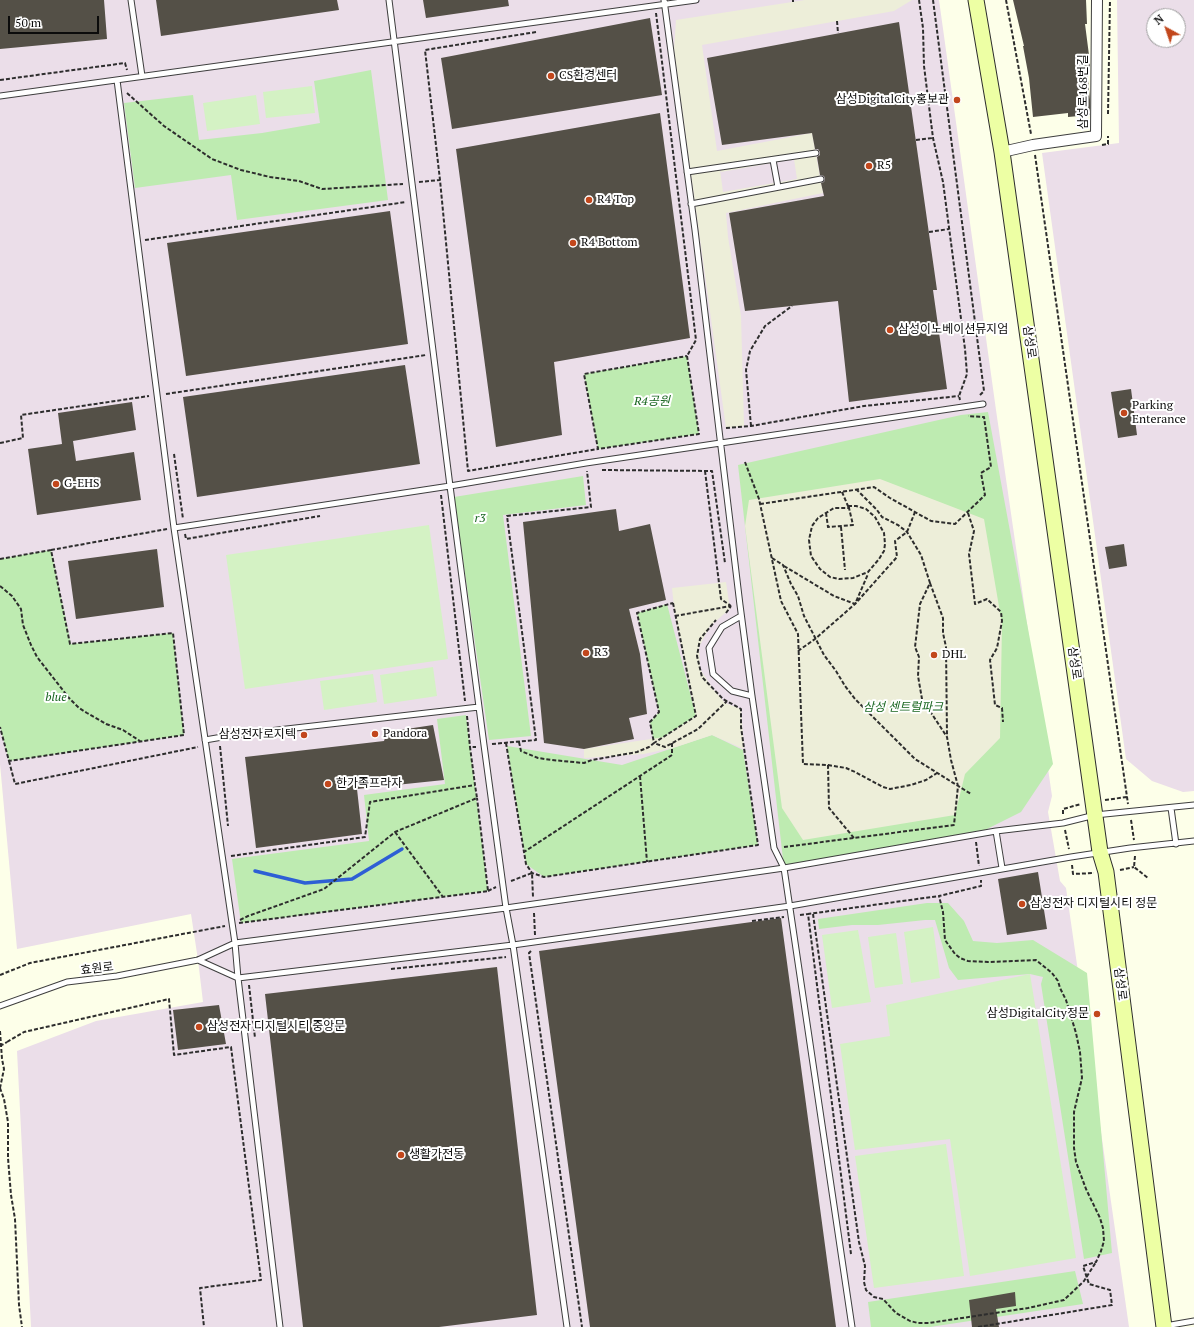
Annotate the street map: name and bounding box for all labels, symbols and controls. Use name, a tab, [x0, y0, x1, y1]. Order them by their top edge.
scale bar	[10, 8, 101, 34]
north arrow	[1146, 8, 1186, 48]
text: N	[1151, 12, 1167, 28]
text: 50 m	[15, 15, 41, 30]
street label: 삼성로168번길	[1077, 55, 1091, 129]
place label: CS환경센터	[559, 69, 617, 83]
marker: CS환경센터	[546, 71, 556, 81]
place label: 삼성DigitalCity홍보관	[836, 93, 949, 107]
marker: 삼성DigitalCity홍보관	[952, 95, 962, 105]
place label: R5	[877, 159, 891, 173]
marker: R5	[864, 161, 874, 171]
place label: R4 Top	[597, 193, 634, 207]
marker: R4 Top	[584, 195, 594, 205]
place label: R4 Bottom	[581, 236, 638, 250]
marker: R4 Bottom	[568, 238, 578, 248]
place label: 삼성이노베이션뮤지엄	[898, 323, 1008, 337]
marker: 삼성이노베이션뮤지엄	[885, 325, 895, 335]
street label: 삼성로	[1020, 325, 1038, 359]
park label: R4공원	[634, 395, 670, 409]
place label: Parking Enterance	[1132, 399, 1186, 427]
marker: Parking Enterance	[1119, 408, 1129, 418]
place label: G-EHS	[64, 477, 100, 491]
marker: G-EHS	[51, 479, 61, 489]
park label: r3	[475, 512, 485, 526]
place label: R3	[594, 646, 608, 660]
street label: 삼성로	[1065, 646, 1083, 680]
marker: R3	[581, 648, 591, 658]
place label: DHL	[942, 648, 966, 662]
marker: DHL	[929, 650, 939, 660]
park label: blue	[45, 691, 67, 705]
park label: 삼성 센트럴파크	[863, 701, 943, 715]
place label: Pandora	[383, 727, 427, 741]
place label: 삼성전자로지텍	[219, 728, 296, 742]
marker: Pandora	[370, 729, 380, 739]
marker: 삼성전자로지텍	[299, 730, 309, 740]
place label: 한가족프라자	[336, 777, 402, 791]
marker: 한가족프라자	[323, 779, 333, 789]
place label: 삼성전자 디지털시티 정문	[1030, 897, 1157, 911]
marker: 삼성전자 디지털시티 정문	[1017, 899, 1027, 909]
street label: 효원로	[80, 960, 114, 978]
street label: 삼성로	[1111, 967, 1129, 1001]
place label: 삼성DigitalCity정문	[987, 1007, 1089, 1021]
marker: 삼성DigitalCity정문	[1092, 1009, 1102, 1019]
place label: 삼성전자 디지털시티 중앙문	[207, 1020, 345, 1034]
marker: 삼성전자 디지털시티 중앙문	[194, 1022, 204, 1032]
place label: 생활가전동	[409, 1148, 464, 1162]
marker: 생활가전동	[396, 1150, 406, 1160]

